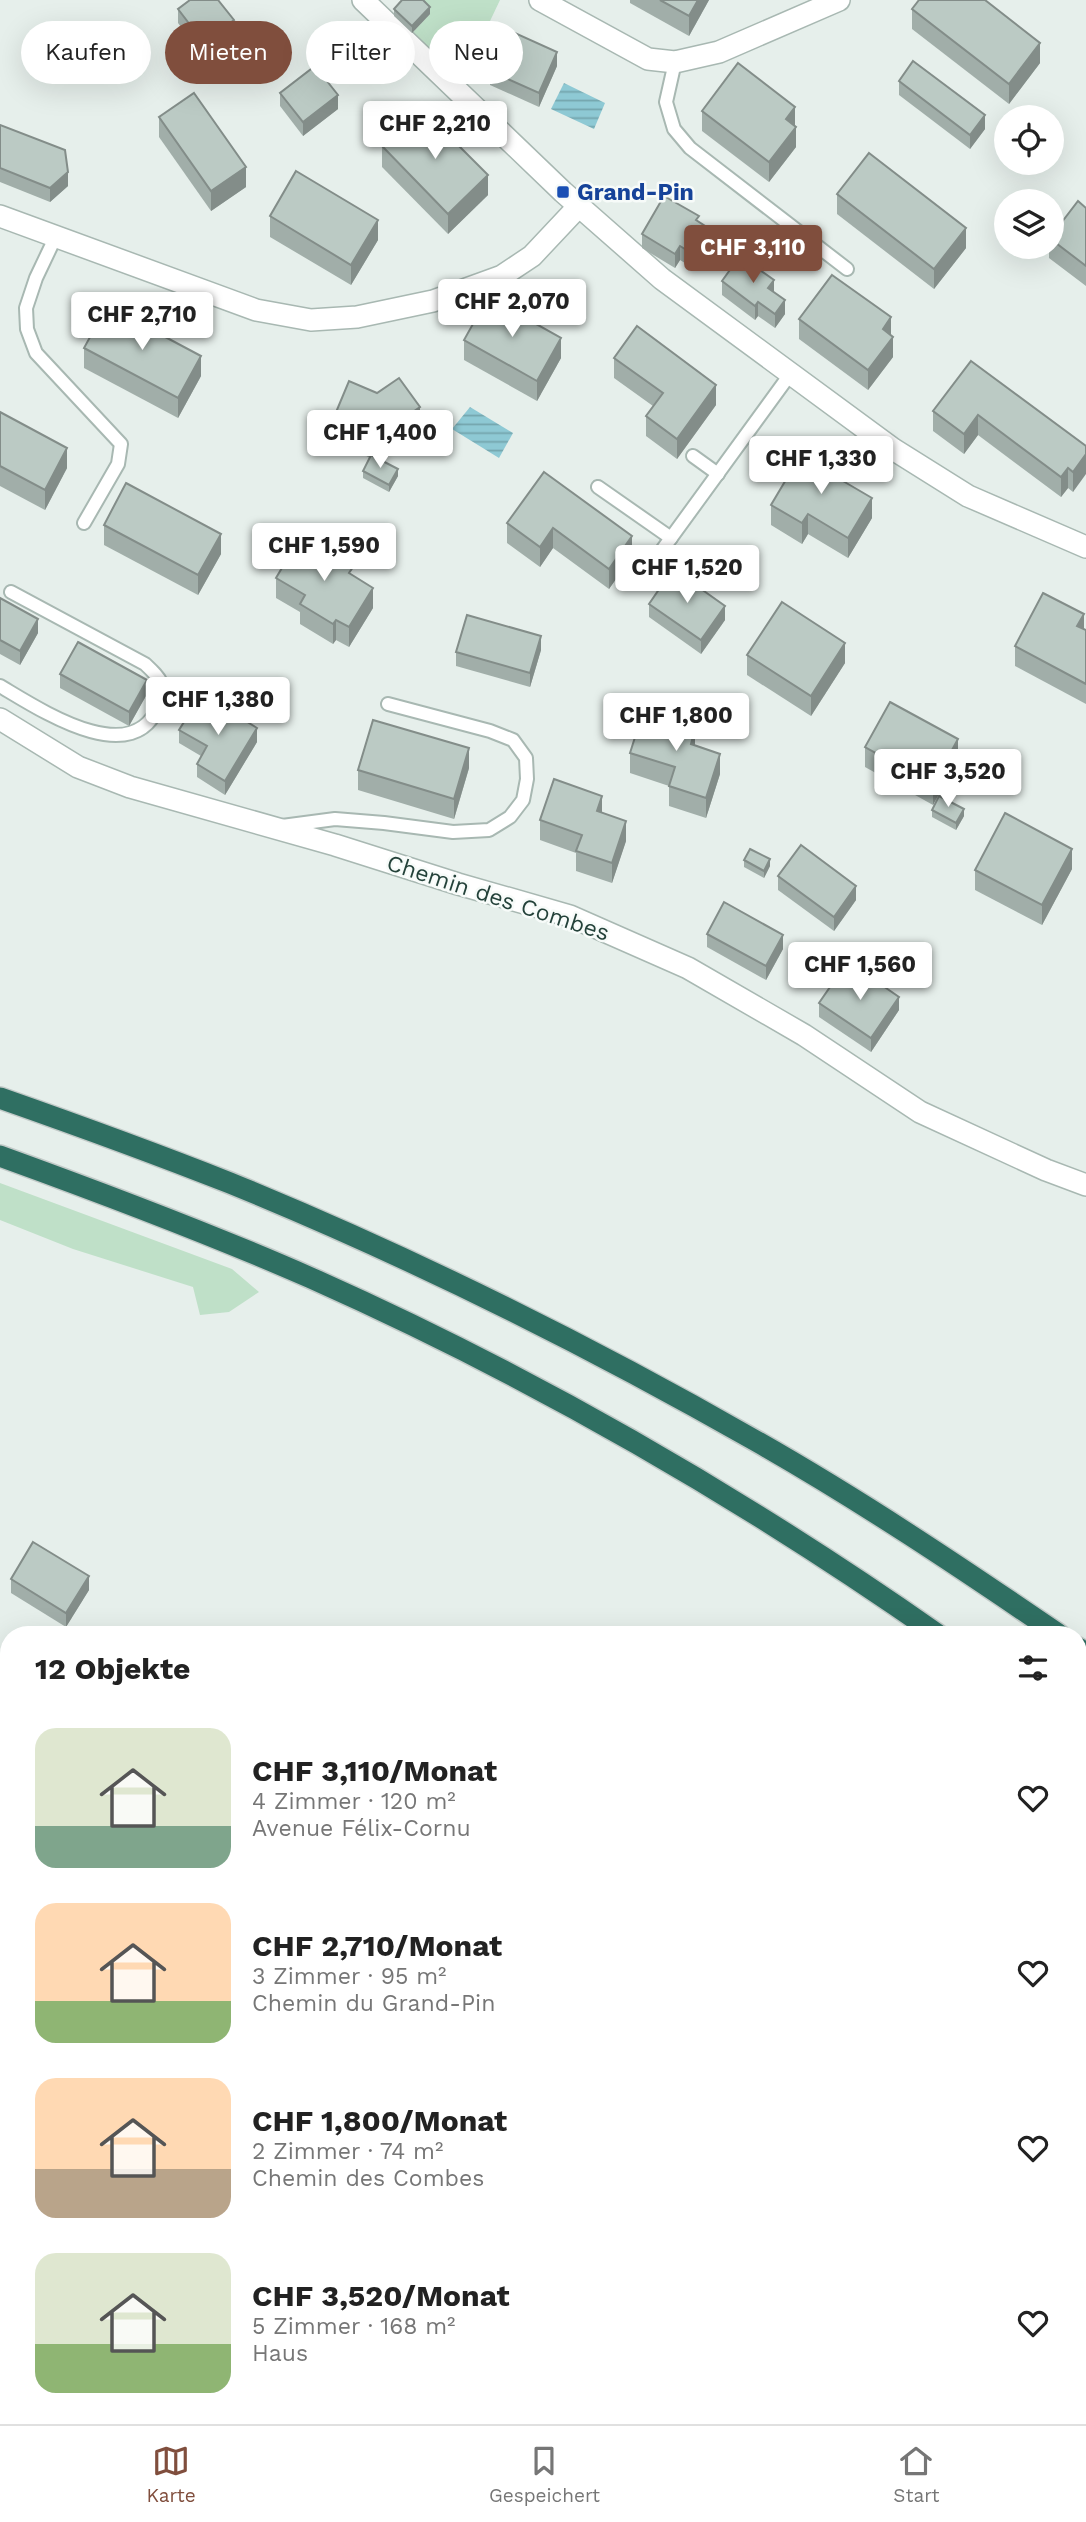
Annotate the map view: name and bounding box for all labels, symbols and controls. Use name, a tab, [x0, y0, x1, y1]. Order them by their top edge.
chip: Kaufen	[21, 21, 151, 84]
chip: Mieten	[165, 21, 292, 84]
chip: Filter	[306, 21, 415, 84]
chip: Neu	[429, 21, 523, 84]
pin: CHF 2,210	[355, 102, 515, 161]
map controls	[994, 105, 1064, 259]
button: locate	[994, 105, 1064, 175]
text: CHF 2,210	[379, 110, 491, 137]
place label: Grand-Pin	[577, 179, 694, 206]
marker: Grand-Pin	[555, 184, 571, 200]
button: layers	[994, 189, 1064, 259]
pin: CHF 3,110	[673, 226, 833, 285]
text: CHF 3,110	[700, 234, 806, 261]
pin: CHF 2,070	[432, 280, 592, 339]
text: CHF 2,070	[454, 288, 570, 315]
pin: CHF 2,710	[62, 292, 222, 352]
text: CHF 2,710	[87, 301, 197, 328]
pin: CHF 1,400	[300, 410, 460, 470]
text: CHF 1,400	[323, 419, 437, 446]
pin: CHF 1,330	[741, 436, 901, 496]
text: CHF 1,330	[765, 445, 877, 472]
pin: CHF 1,590	[244, 524, 404, 583]
text: CHF 1,590	[268, 532, 380, 559]
pin: CHF 1,520	[607, 546, 767, 605]
text: CHF 1,520	[631, 554, 743, 581]
pin: CHF 1,380	[138, 678, 298, 737]
text: CHF 1,380	[162, 686, 274, 713]
pin: CHF 1,800	[596, 694, 756, 753]
text: CHF 1,800	[619, 702, 733, 729]
pin: CHF 3,520	[868, 750, 1028, 809]
text: CHF 3,520	[890, 758, 1006, 785]
street label: Chemin des Combes	[383, 849, 613, 947]
pin: CHF 1,560	[780, 942, 940, 1002]
text: CHF 1,560	[804, 951, 916, 978]
icon: filters	[1014, 1649, 1052, 1687]
text: 12 Objekte	[35, 1651, 191, 1686]
text: CHF 3,110/Monat	[252, 1753, 497, 1788]
icon: home	[91, 1756, 175, 1840]
icon: heart	[1014, 1779, 1052, 1817]
text: 4 Zimmer · 120 m²	[252, 1788, 456, 1815]
text: Avenue Félix-Cornu	[252, 1815, 471, 1842]
text: CHF 2,710/Monat	[252, 1928, 502, 1963]
icon: home	[91, 1931, 175, 2015]
icon: heart	[1014, 1954, 1052, 1992]
text: 3 Zimmer · 95 m²	[252, 1963, 446, 1990]
text: Chemin du Grand-Pin	[252, 1990, 495, 2017]
text: CHF 1,800/Monat	[252, 2103, 507, 2138]
icon: home	[91, 2106, 175, 2190]
icon: heart	[1014, 2129, 1052, 2167]
text: 2 Zimmer · 74 m²	[252, 2138, 443, 2165]
text: Chemin des Combes	[252, 2165, 484, 2192]
text: CHF 3,520/Monat	[252, 2278, 510, 2313]
icon: home	[91, 2281, 175, 2365]
icon: heart	[1014, 2304, 1052, 2342]
text: 5 Zimmer · 168 m²	[252, 2313, 456, 2340]
text: Haus	[252, 2340, 308, 2367]
tab: Karte	[147, 2442, 196, 2507]
tab: Gespeichert	[489, 2442, 600, 2507]
tab: Start	[893, 2442, 939, 2507]

